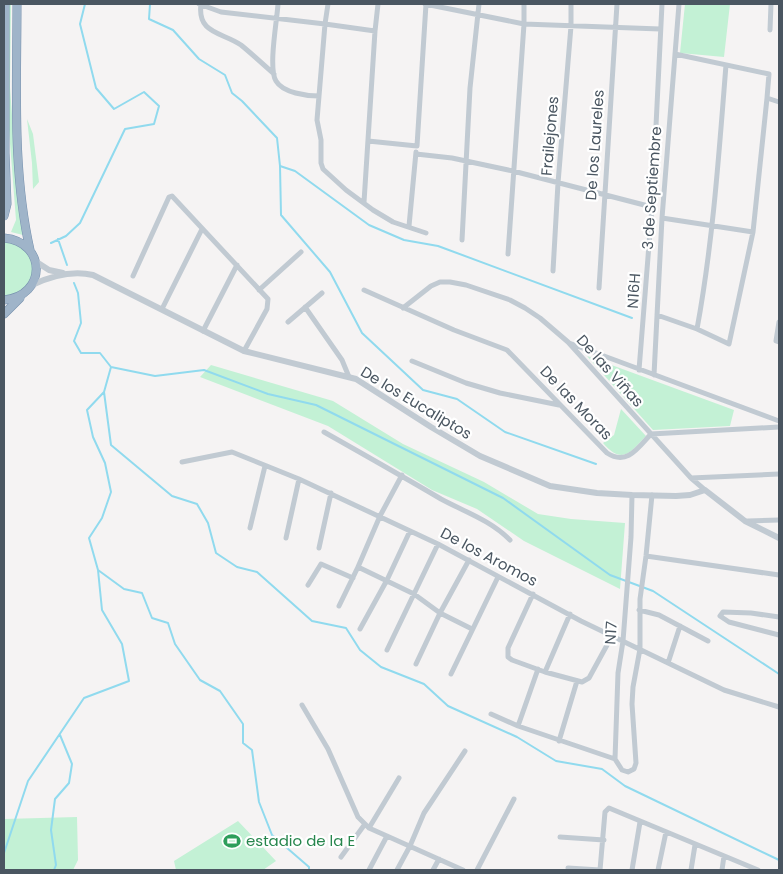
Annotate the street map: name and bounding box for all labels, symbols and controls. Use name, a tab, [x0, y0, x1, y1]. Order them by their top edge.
street label: De los Laureles	[580, 89, 609, 201]
street label: Frailejones	[536, 95, 563, 177]
street label: 3 de Septiembre	[637, 126, 666, 250]
street label: N16H	[622, 273, 645, 309]
street label: De las Viñas	[572, 330, 649, 412]
street label: De los Eucaliptos	[357, 361, 476, 444]
street label: De las Moras	[536, 361, 617, 444]
street label: De los Aromos	[437, 522, 542, 591]
street label: N17	[599, 620, 622, 645]
place label: estadio de la E	[246, 830, 355, 851]
sports icon: estadio de la E	[222, 831, 242, 851]

